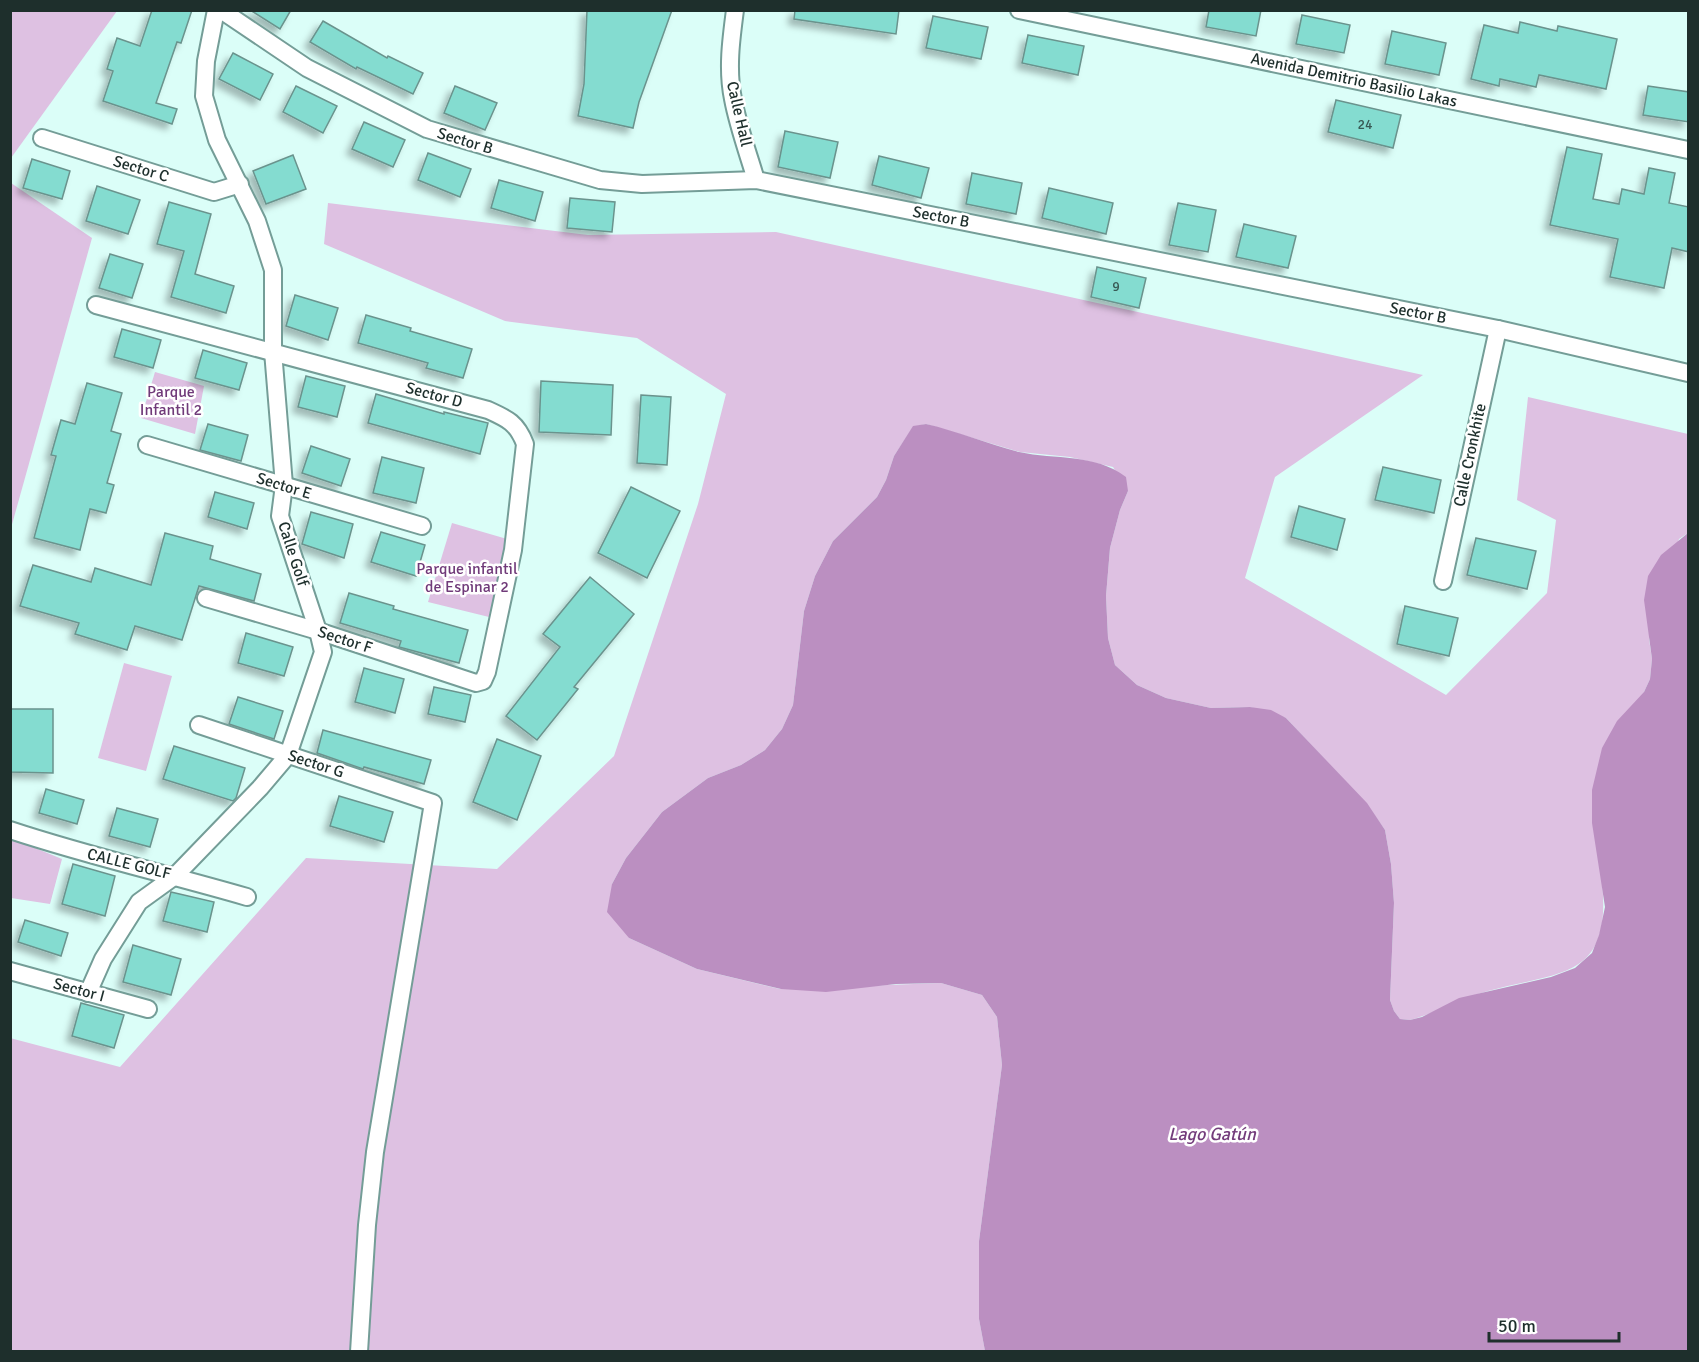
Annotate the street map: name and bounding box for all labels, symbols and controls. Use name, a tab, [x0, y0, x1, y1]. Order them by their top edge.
street label: Avenida Demitrio Basilio Lakas	[1249, 48, 1459, 112]
street label: Calle Hall	[722, 79, 756, 149]
house number: 24	[1357, 116, 1373, 133]
street label: Sector B	[435, 123, 495, 159]
street label: Sector C	[111, 151, 172, 187]
street label: Sector B	[911, 202, 971, 232]
house number: 9	[1112, 278, 1120, 295]
street label: Sector B	[1388, 298, 1448, 328]
street label: Sector D	[403, 378, 465, 412]
park label: Parque Infantil 2	[140, 382, 202, 420]
street label: Calle Cronkhite	[1449, 402, 1491, 508]
street label: Sector E	[254, 468, 314, 504]
street label: Calle Golf	[273, 519, 313, 589]
park label: Parque infantil de Espinar 2	[416, 559, 518, 597]
street label: Sector F	[315, 622, 375, 658]
street label: Sector G	[285, 746, 347, 782]
street label: CALLE GOLF	[85, 844, 173, 884]
street label: Sector I	[51, 974, 107, 1006]
water label: Lago Gatún	[1168, 1123, 1257, 1145]
scale bar	[1489, 1305, 1620, 1343]
text: 50 m	[1498, 1315, 1536, 1337]

